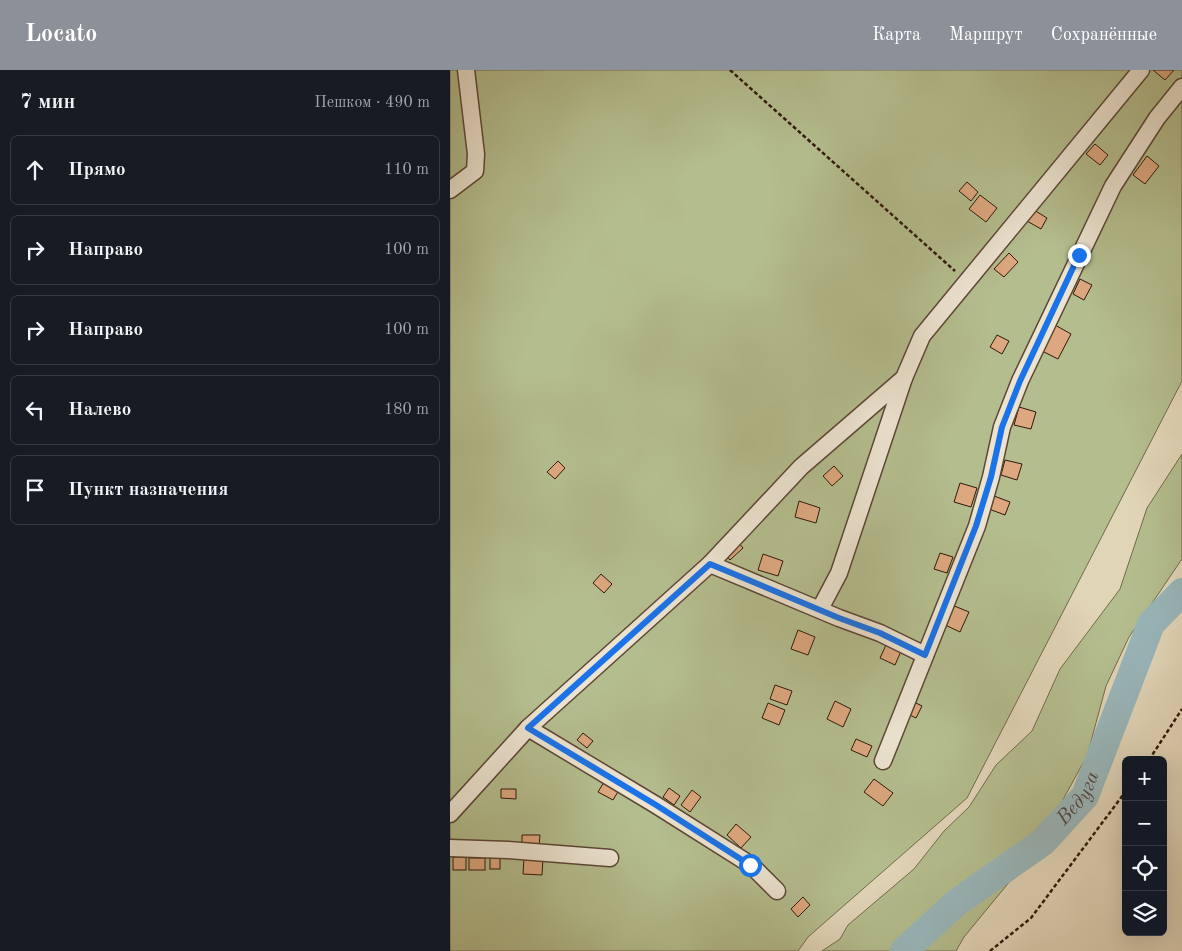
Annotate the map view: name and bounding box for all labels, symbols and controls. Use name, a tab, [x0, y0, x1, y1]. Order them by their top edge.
text: Locato	[25, 23, 97, 47]
text: Карта	[872, 26, 921, 44]
text: Маршрут	[949, 26, 1023, 44]
text: Сохранённые	[1051, 26, 1157, 44]
text: 7 мин	[20, 92, 75, 113]
text: Пешком · 490 m	[314, 95, 430, 111]
icon: ahead	[21, 156, 49, 184]
text: Прямо	[68, 161, 126, 180]
text: 110 m	[384, 162, 429, 178]
icon: right	[21, 236, 49, 264]
text: Направо	[68, 241, 143, 260]
text: 100 m	[384, 242, 429, 258]
route end	[1068, 244, 1091, 267]
icon: right	[21, 316, 49, 344]
text: Направо	[68, 321, 143, 340]
text: 100 m	[384, 322, 429, 338]
icon: left	[21, 396, 49, 424]
text: Налево	[68, 401, 131, 420]
text: 180 m	[384, 402, 429, 418]
icon: arrive	[21, 476, 49, 504]
text: Пункт назначения	[68, 481, 228, 500]
map controls	[1122, 756, 1167, 936]
button: +	[1122, 756, 1167, 801]
water label: Ведуга	[1053, 769, 1104, 830]
button: −	[1122, 801, 1167, 846]
button: locate	[1122, 846, 1167, 891]
route start	[739, 854, 762, 877]
button: layers	[1122, 891, 1167, 936]

